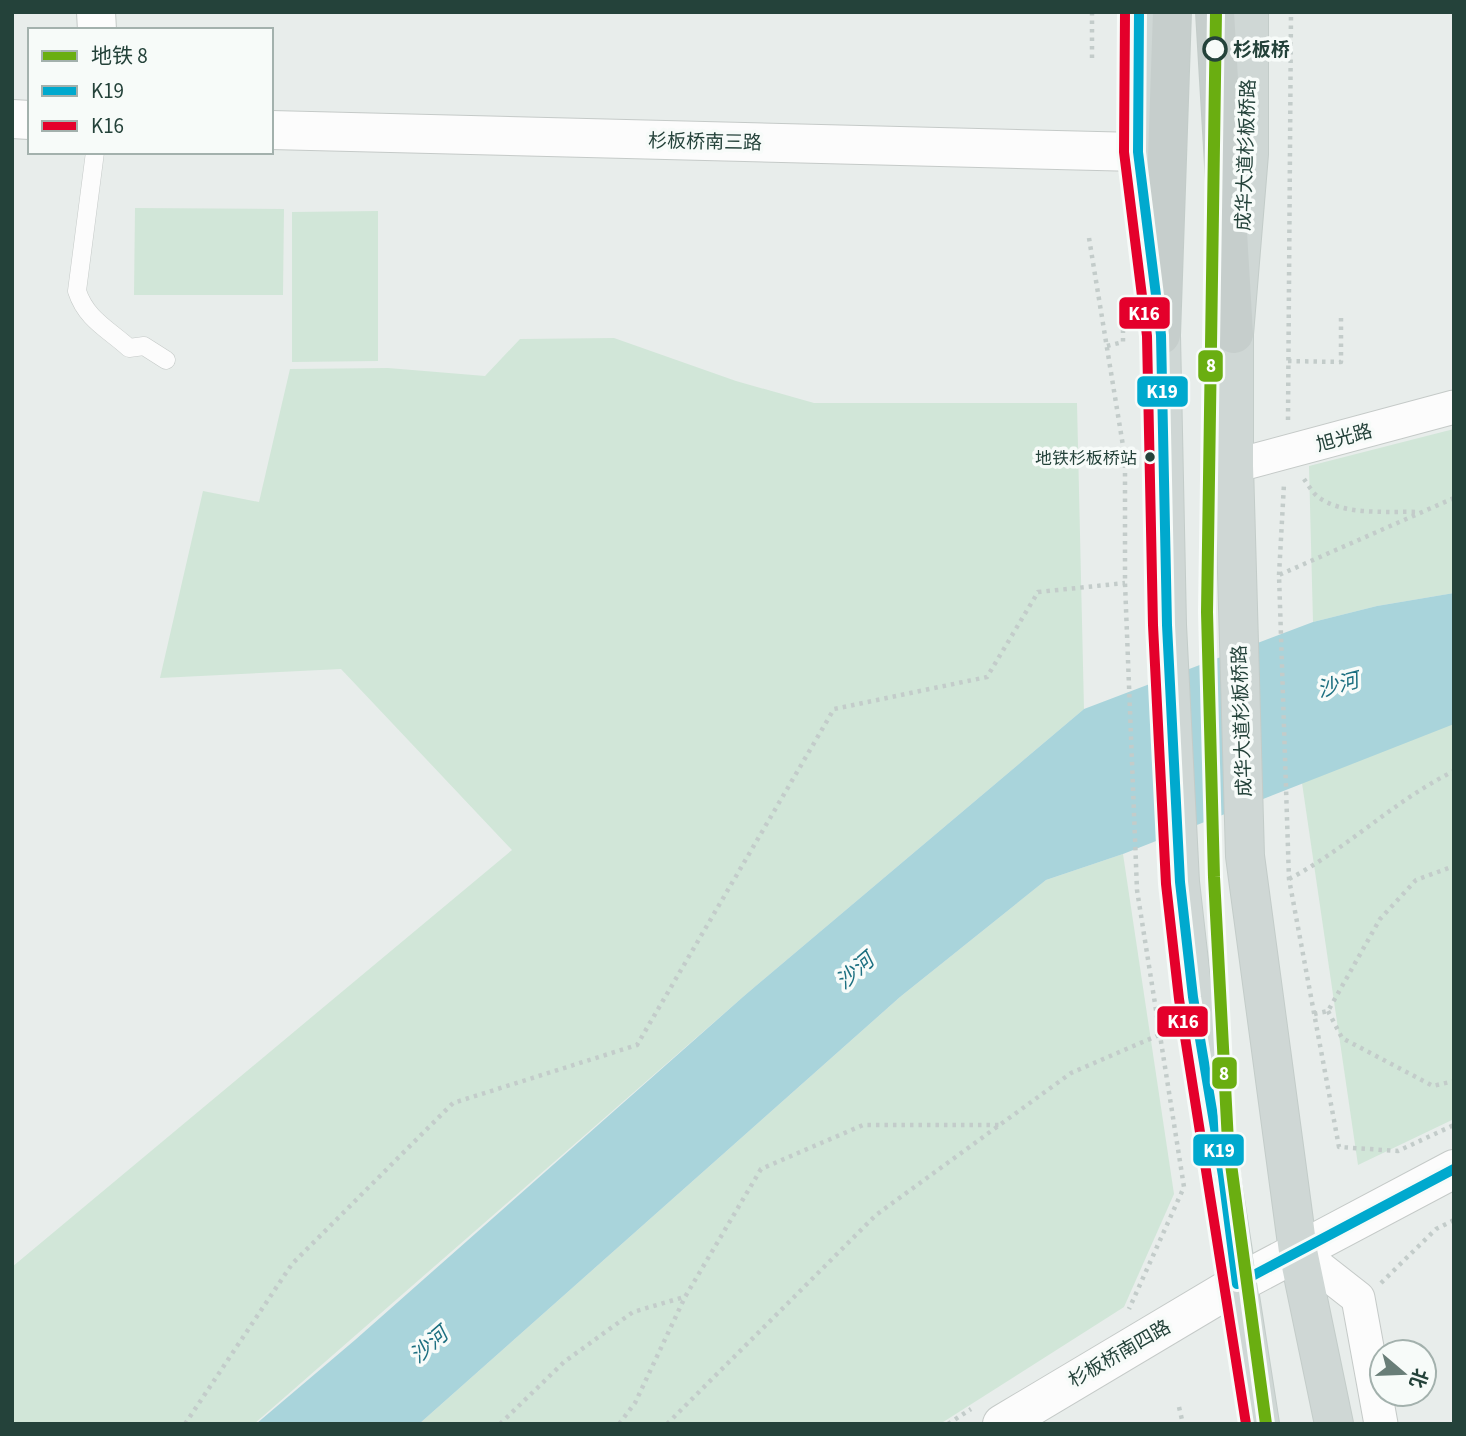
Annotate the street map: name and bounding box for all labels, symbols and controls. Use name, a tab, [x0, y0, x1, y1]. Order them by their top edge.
legend	[28, 28, 273, 154]
marker: 杉板桥	[1203, 37, 1227, 61]
place label: 杉板桥	[1233, 37, 1290, 64]
text: 地铁 8	[91, 41, 148, 71]
text: K19	[91, 76, 124, 106]
street label: 成华大道杉板桥路	[1230, 79, 1263, 231]
text: K16	[91, 111, 124, 141]
street label: 杉板桥南三路	[648, 128, 762, 157]
line badge: K16	[1118, 296, 1171, 330]
text: K16	[1128, 301, 1160, 328]
line badge: 8	[1197, 349, 1224, 383]
text: 8	[1206, 353, 1216, 380]
line badge: K19	[1136, 375, 1189, 408]
text: K19	[1146, 379, 1178, 406]
street label: 旭光路	[1313, 418, 1375, 459]
place label: 地铁杉板桥站	[1035, 447, 1137, 471]
marker: 地铁杉板桥站	[1143, 450, 1157, 464]
street label: 成华大道杉板桥路	[1226, 645, 1259, 797]
water label: 沙河	[1314, 664, 1366, 705]
water label: 沙河	[829, 943, 884, 996]
line badge: K16	[1156, 1005, 1209, 1038]
text: K16	[1167, 1009, 1199, 1036]
line badge: 8	[1211, 1056, 1238, 1090]
text: 8	[1219, 1061, 1229, 1088]
line badge: K19	[1192, 1133, 1245, 1167]
text: K19	[1203, 1138, 1235, 1165]
street label: 杉板桥南四路	[1064, 1314, 1176, 1394]
water label: 沙河	[403, 1317, 458, 1370]
north arrow	[1368, 1338, 1438, 1408]
text: 北	[1402, 1365, 1434, 1391]

